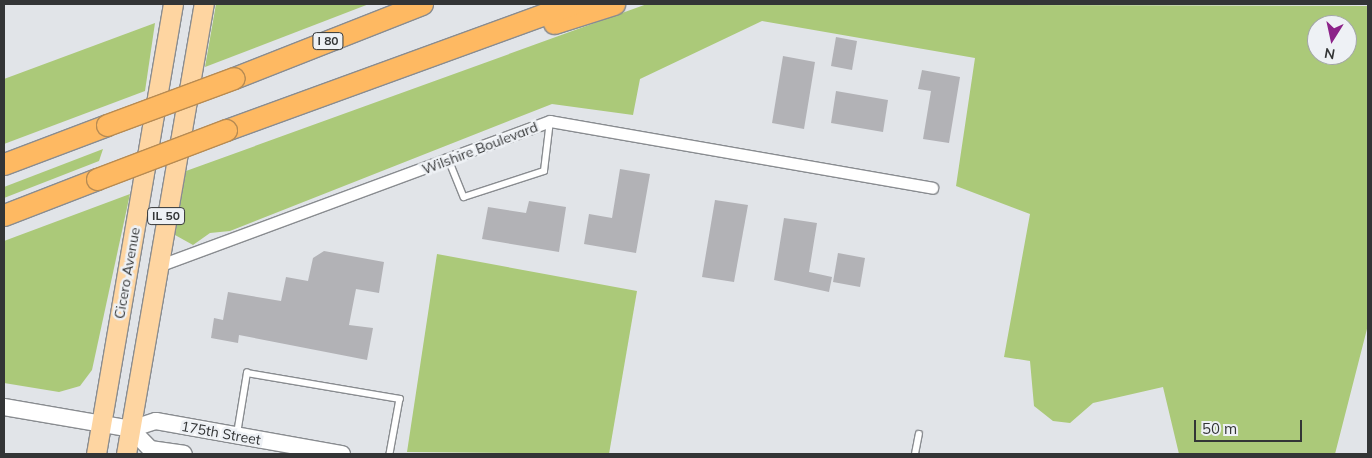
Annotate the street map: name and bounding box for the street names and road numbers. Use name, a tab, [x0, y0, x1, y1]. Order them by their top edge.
road number: I 80	[312, 31, 344, 50]
street label: Wilshire Boulevard	[420, 118, 540, 178]
road number: IL 50	[146, 207, 186, 226]
street label: Cicero Avenue	[111, 226, 143, 320]
street label: 175th Street	[180, 418, 262, 448]

